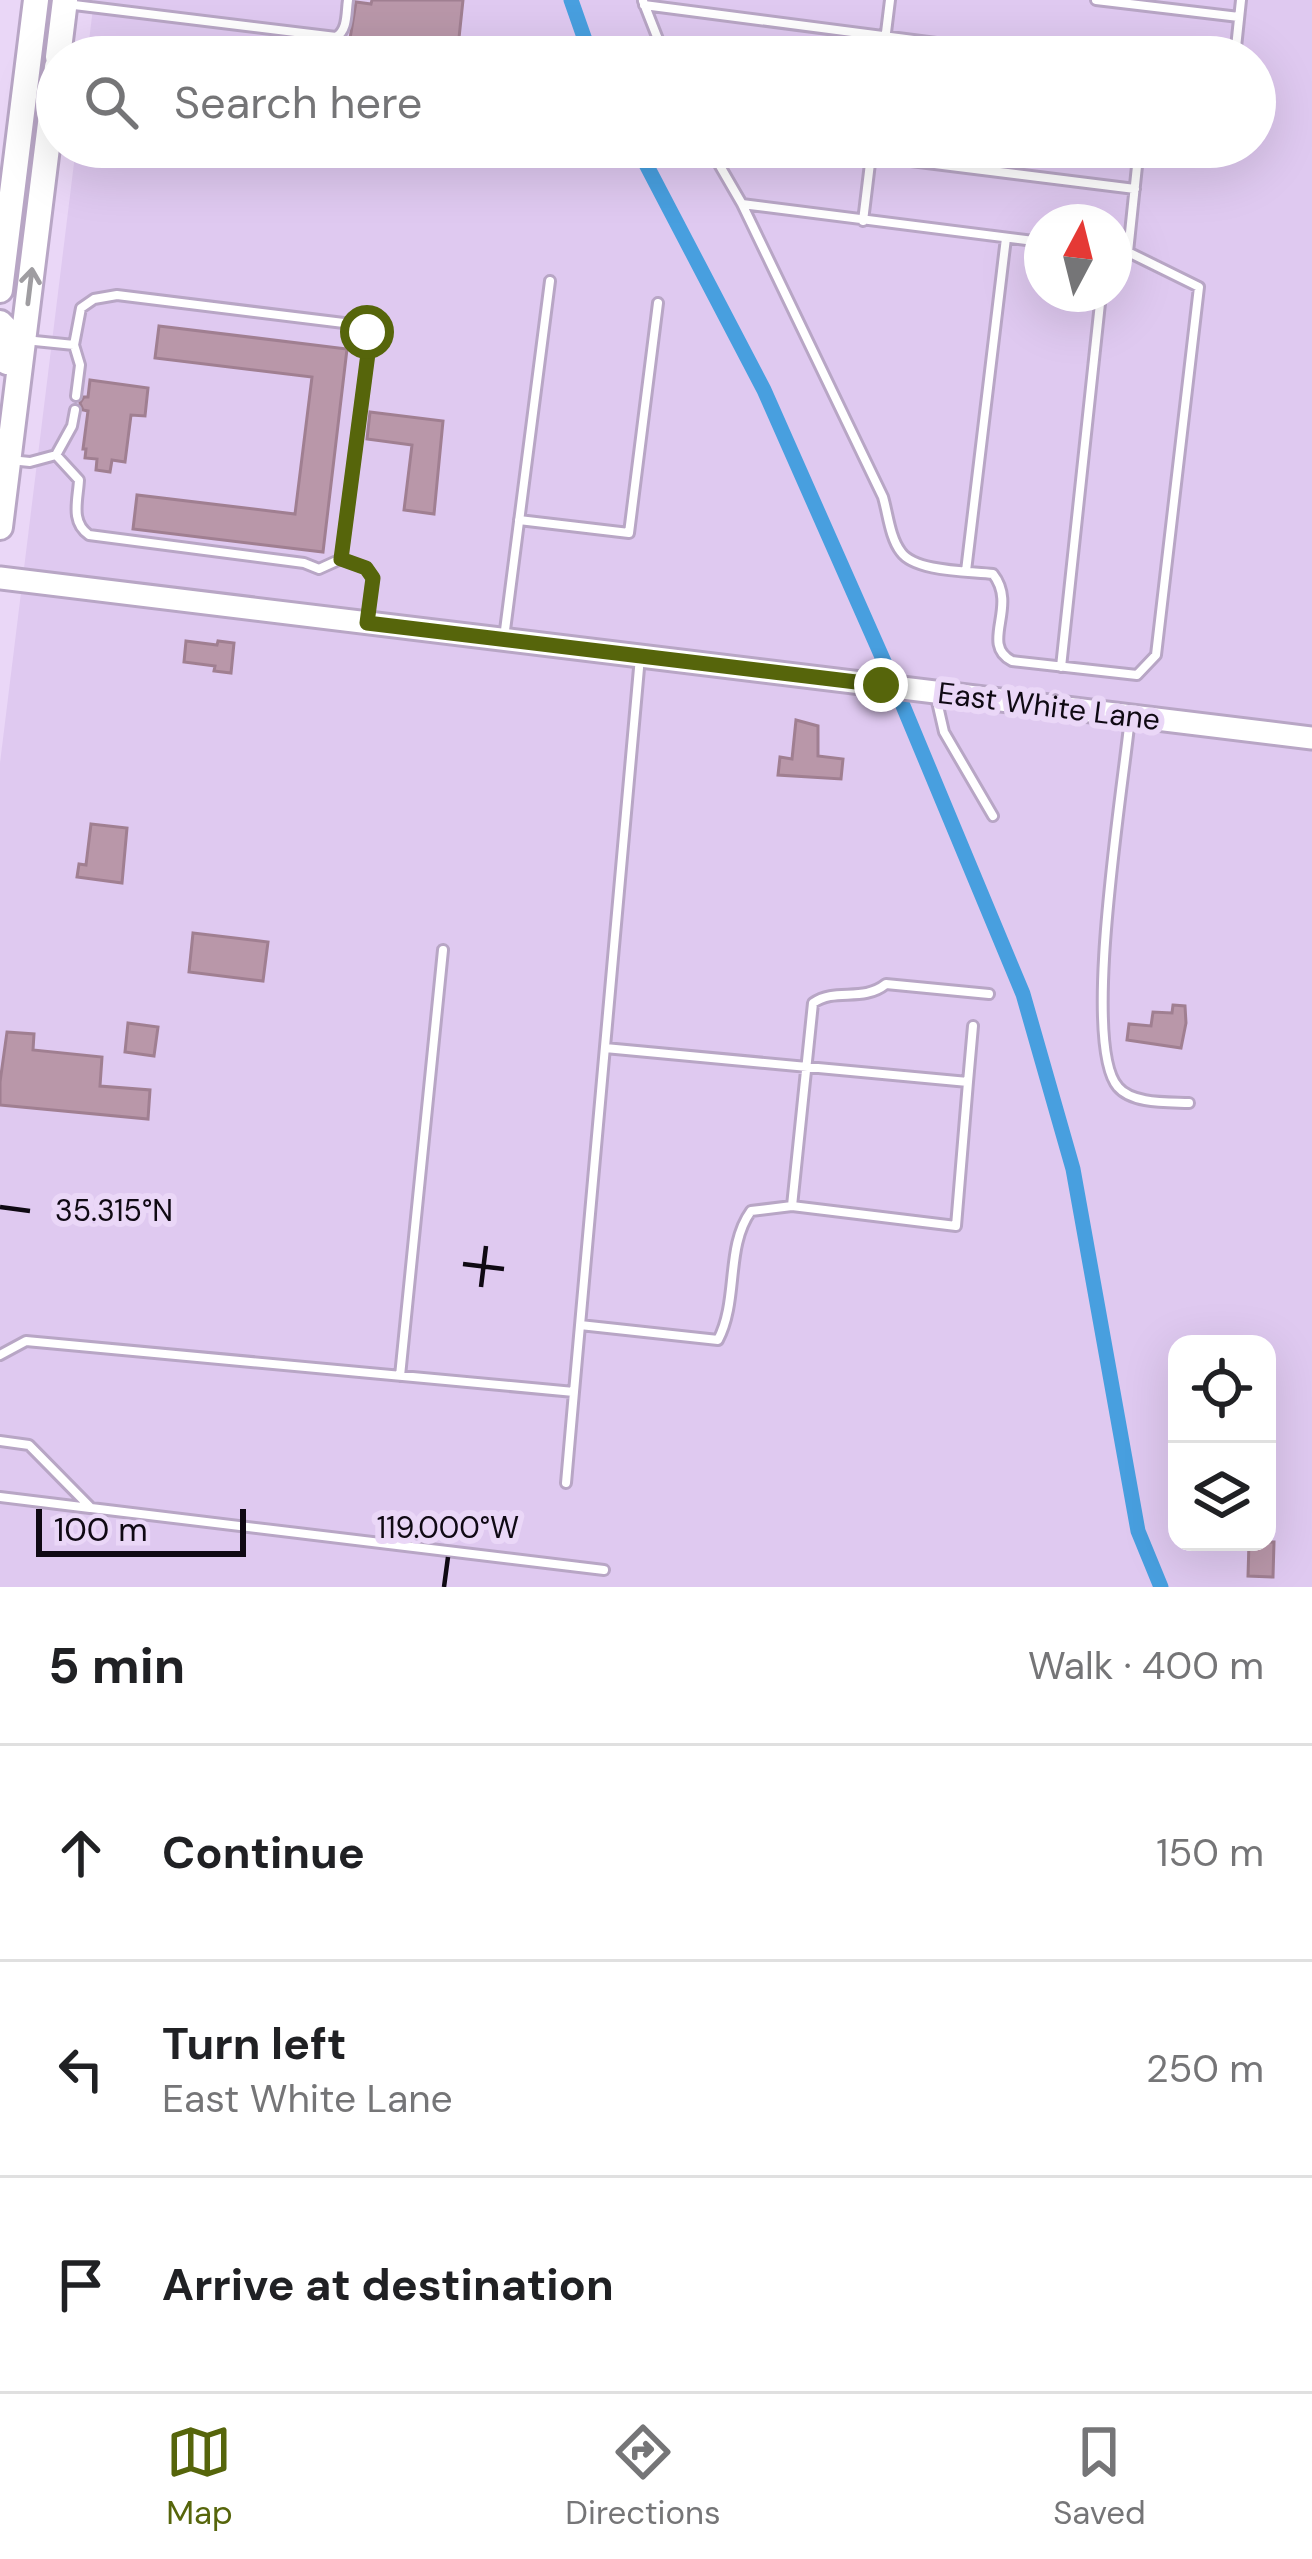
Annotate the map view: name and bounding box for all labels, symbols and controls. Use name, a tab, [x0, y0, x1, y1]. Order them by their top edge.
search box	[36, 36, 1276, 168]
icon: search	[78, 69, 144, 135]
text: Search here	[174, 73, 422, 132]
north arrow	[1024, 204, 1132, 312]
one-way arrow	[20, 267, 42, 306]
route start	[340, 305, 394, 359]
route end	[854, 658, 908, 712]
street label: East White Lane	[936, 673, 1162, 739]
text: 35.315°N	[55, 1191, 173, 1230]
map controls	[1168, 1335, 1276, 1551]
button: locate	[1168, 1335, 1276, 1443]
button: layers	[1168, 1443, 1276, 1551]
scale bar	[36, 1503, 246, 1556]
text: 100 m	[54, 1508, 148, 1551]
text: 119.000°W	[377, 1508, 519, 1547]
text: 5 min	[48, 1632, 185, 1699]
text: Walk · 400 m	[1028, 1640, 1264, 1691]
icon: ahead	[48, 1820, 114, 1886]
text: Continue	[162, 1823, 365, 1882]
text: 150 m	[1156, 1827, 1264, 1878]
text: Turn left	[162, 2014, 346, 2073]
icon: left	[48, 2036, 114, 2102]
text: 250 m	[1146, 2043, 1264, 2094]
text: East White Lane	[162, 2073, 453, 2124]
icon: arrive	[48, 2252, 114, 2318]
text: Arrive at destination	[162, 2255, 614, 2314]
tab: Map	[166, 2419, 233, 2534]
tab: Directions	[565, 2419, 721, 2534]
tab: Saved	[1053, 2419, 1146, 2534]

